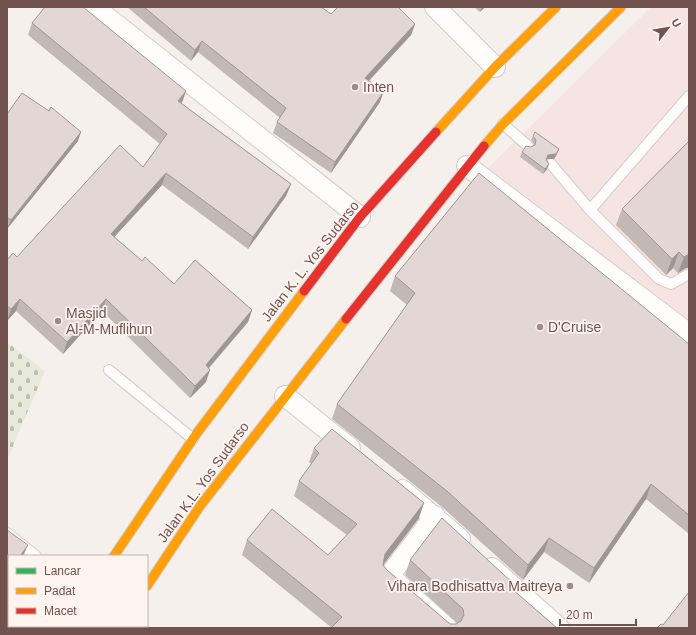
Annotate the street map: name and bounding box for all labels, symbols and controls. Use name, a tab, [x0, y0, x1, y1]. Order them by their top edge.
north arrow	[648, 8, 688, 48]
text: U	[669, 16, 684, 29]
place label: Inten	[363, 79, 394, 95]
marker: Inten	[350, 82, 360, 92]
street label: Jalan K. L. Yos Sudarso	[258, 197, 362, 325]
place label: Masjid Al-M-Muflihun	[66, 305, 152, 337]
marker: Masjid Al-M-Muflihun	[53, 316, 63, 326]
place label: D'Cruise	[548, 319, 601, 335]
marker: D'Cruise	[535, 322, 545, 332]
street label: Jalan K.L. Yos Sudarso	[154, 419, 252, 545]
legend	[8, 555, 148, 627]
text: Lancar	[44, 564, 81, 578]
place label: Vihara Bodhisattva Maitreya	[387, 578, 562, 594]
marker: Vihara Bodhisattva Maitreya	[565, 581, 575, 591]
text: Padat	[44, 584, 76, 598]
scale bar	[560, 601, 636, 627]
text: Macet	[44, 604, 77, 618]
text: 20 m	[566, 608, 593, 622]

